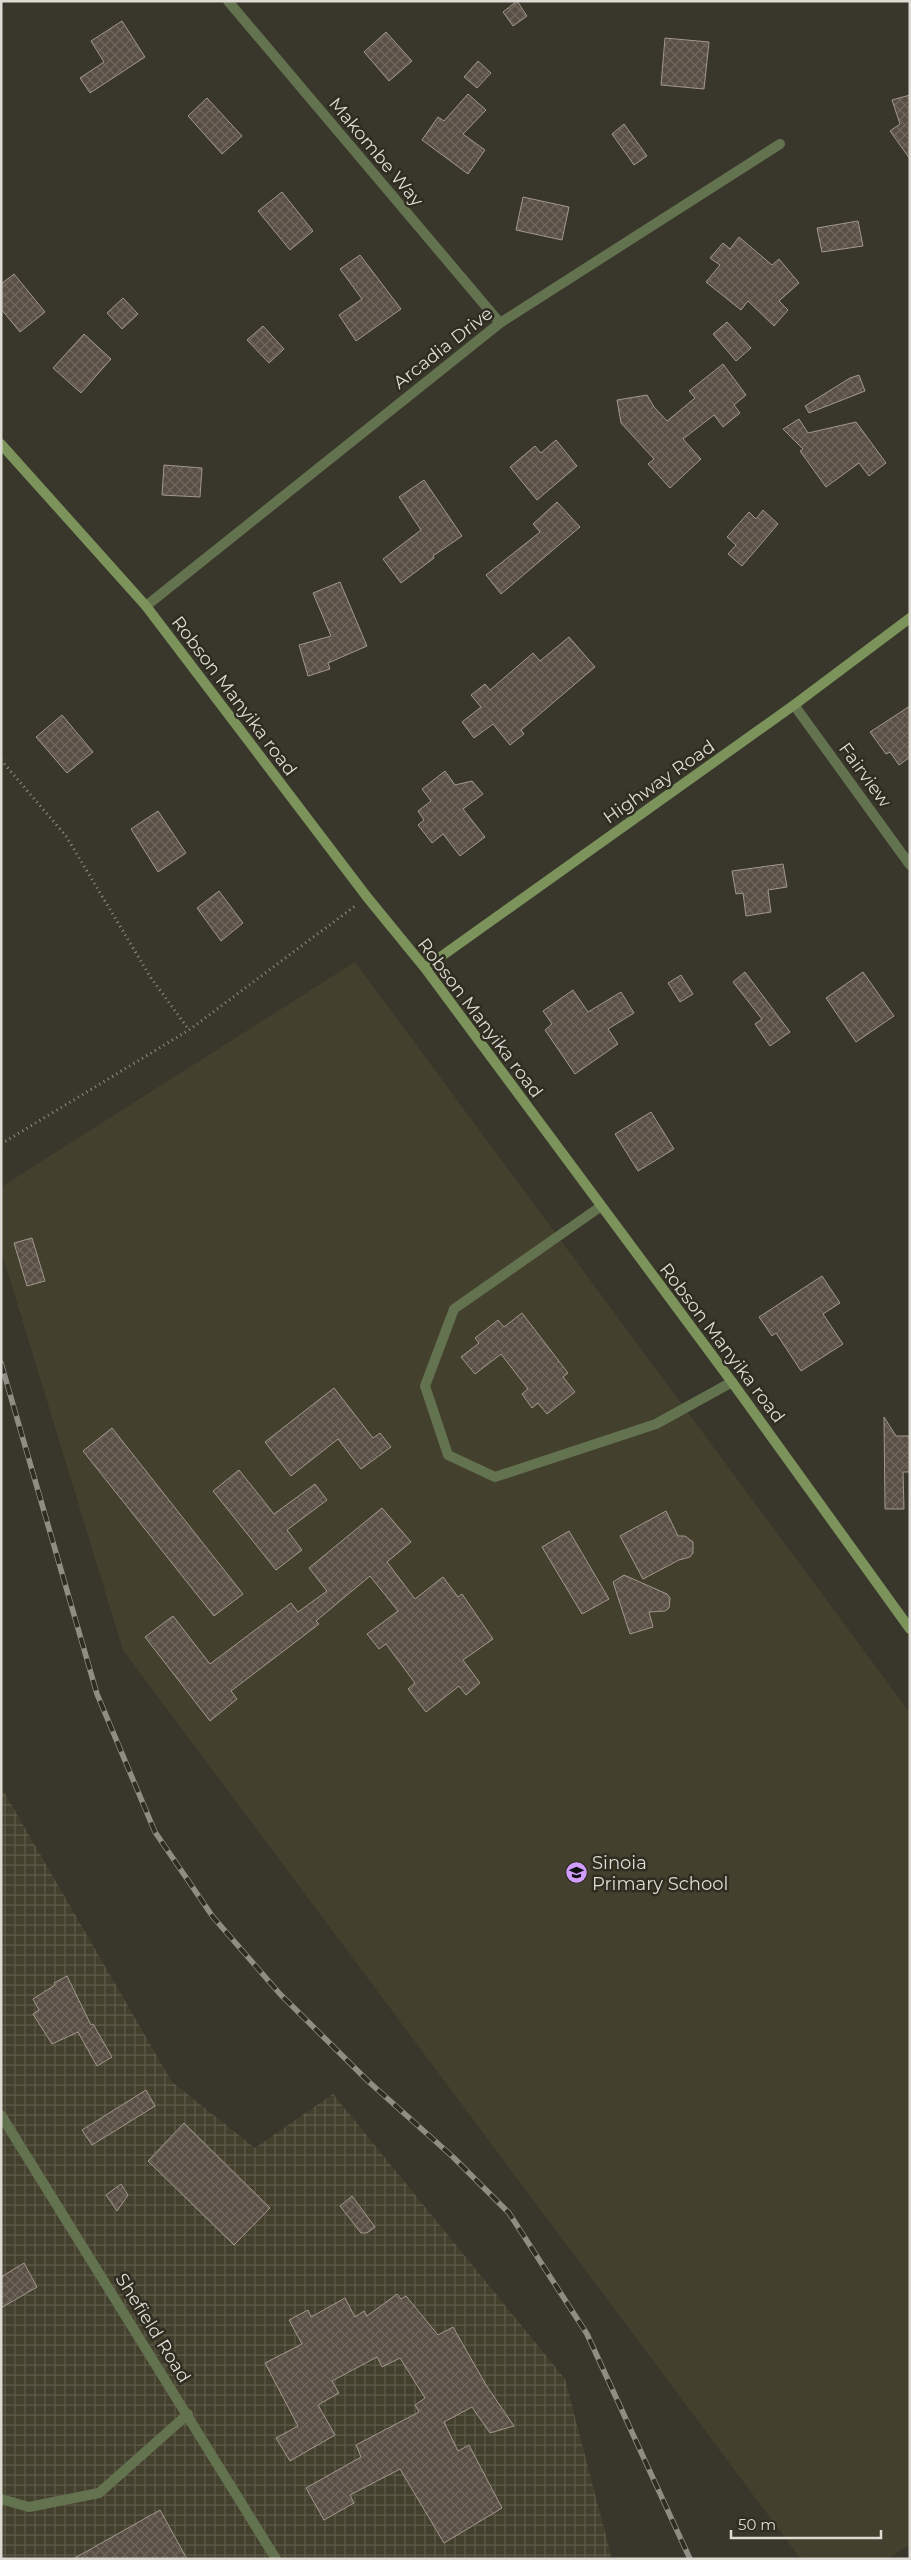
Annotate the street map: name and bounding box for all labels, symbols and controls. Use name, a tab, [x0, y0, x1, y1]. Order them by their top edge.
street label: Makombe Way	[324, 93, 428, 211]
street label: Arcadia Drive	[389, 302, 497, 394]
street label: Robson Manyika road	[167, 612, 301, 780]
street label: Highway Road	[599, 735, 719, 829]
street label: Fairview	[834, 738, 896, 812]
street label: Robson Manyika road	[413, 934, 547, 1102]
street label: Robson Manyika road	[655, 1259, 789, 1427]
place label: Sinoia Primary School	[592, 1852, 728, 1895]
school or university icon: Sinoia Primary School	[564, 1861, 588, 1885]
street label: Shefield Road	[111, 2269, 195, 2387]
scale bar	[731, 2508, 881, 2540]
text: 50 m	[738, 2515, 776, 2534]

